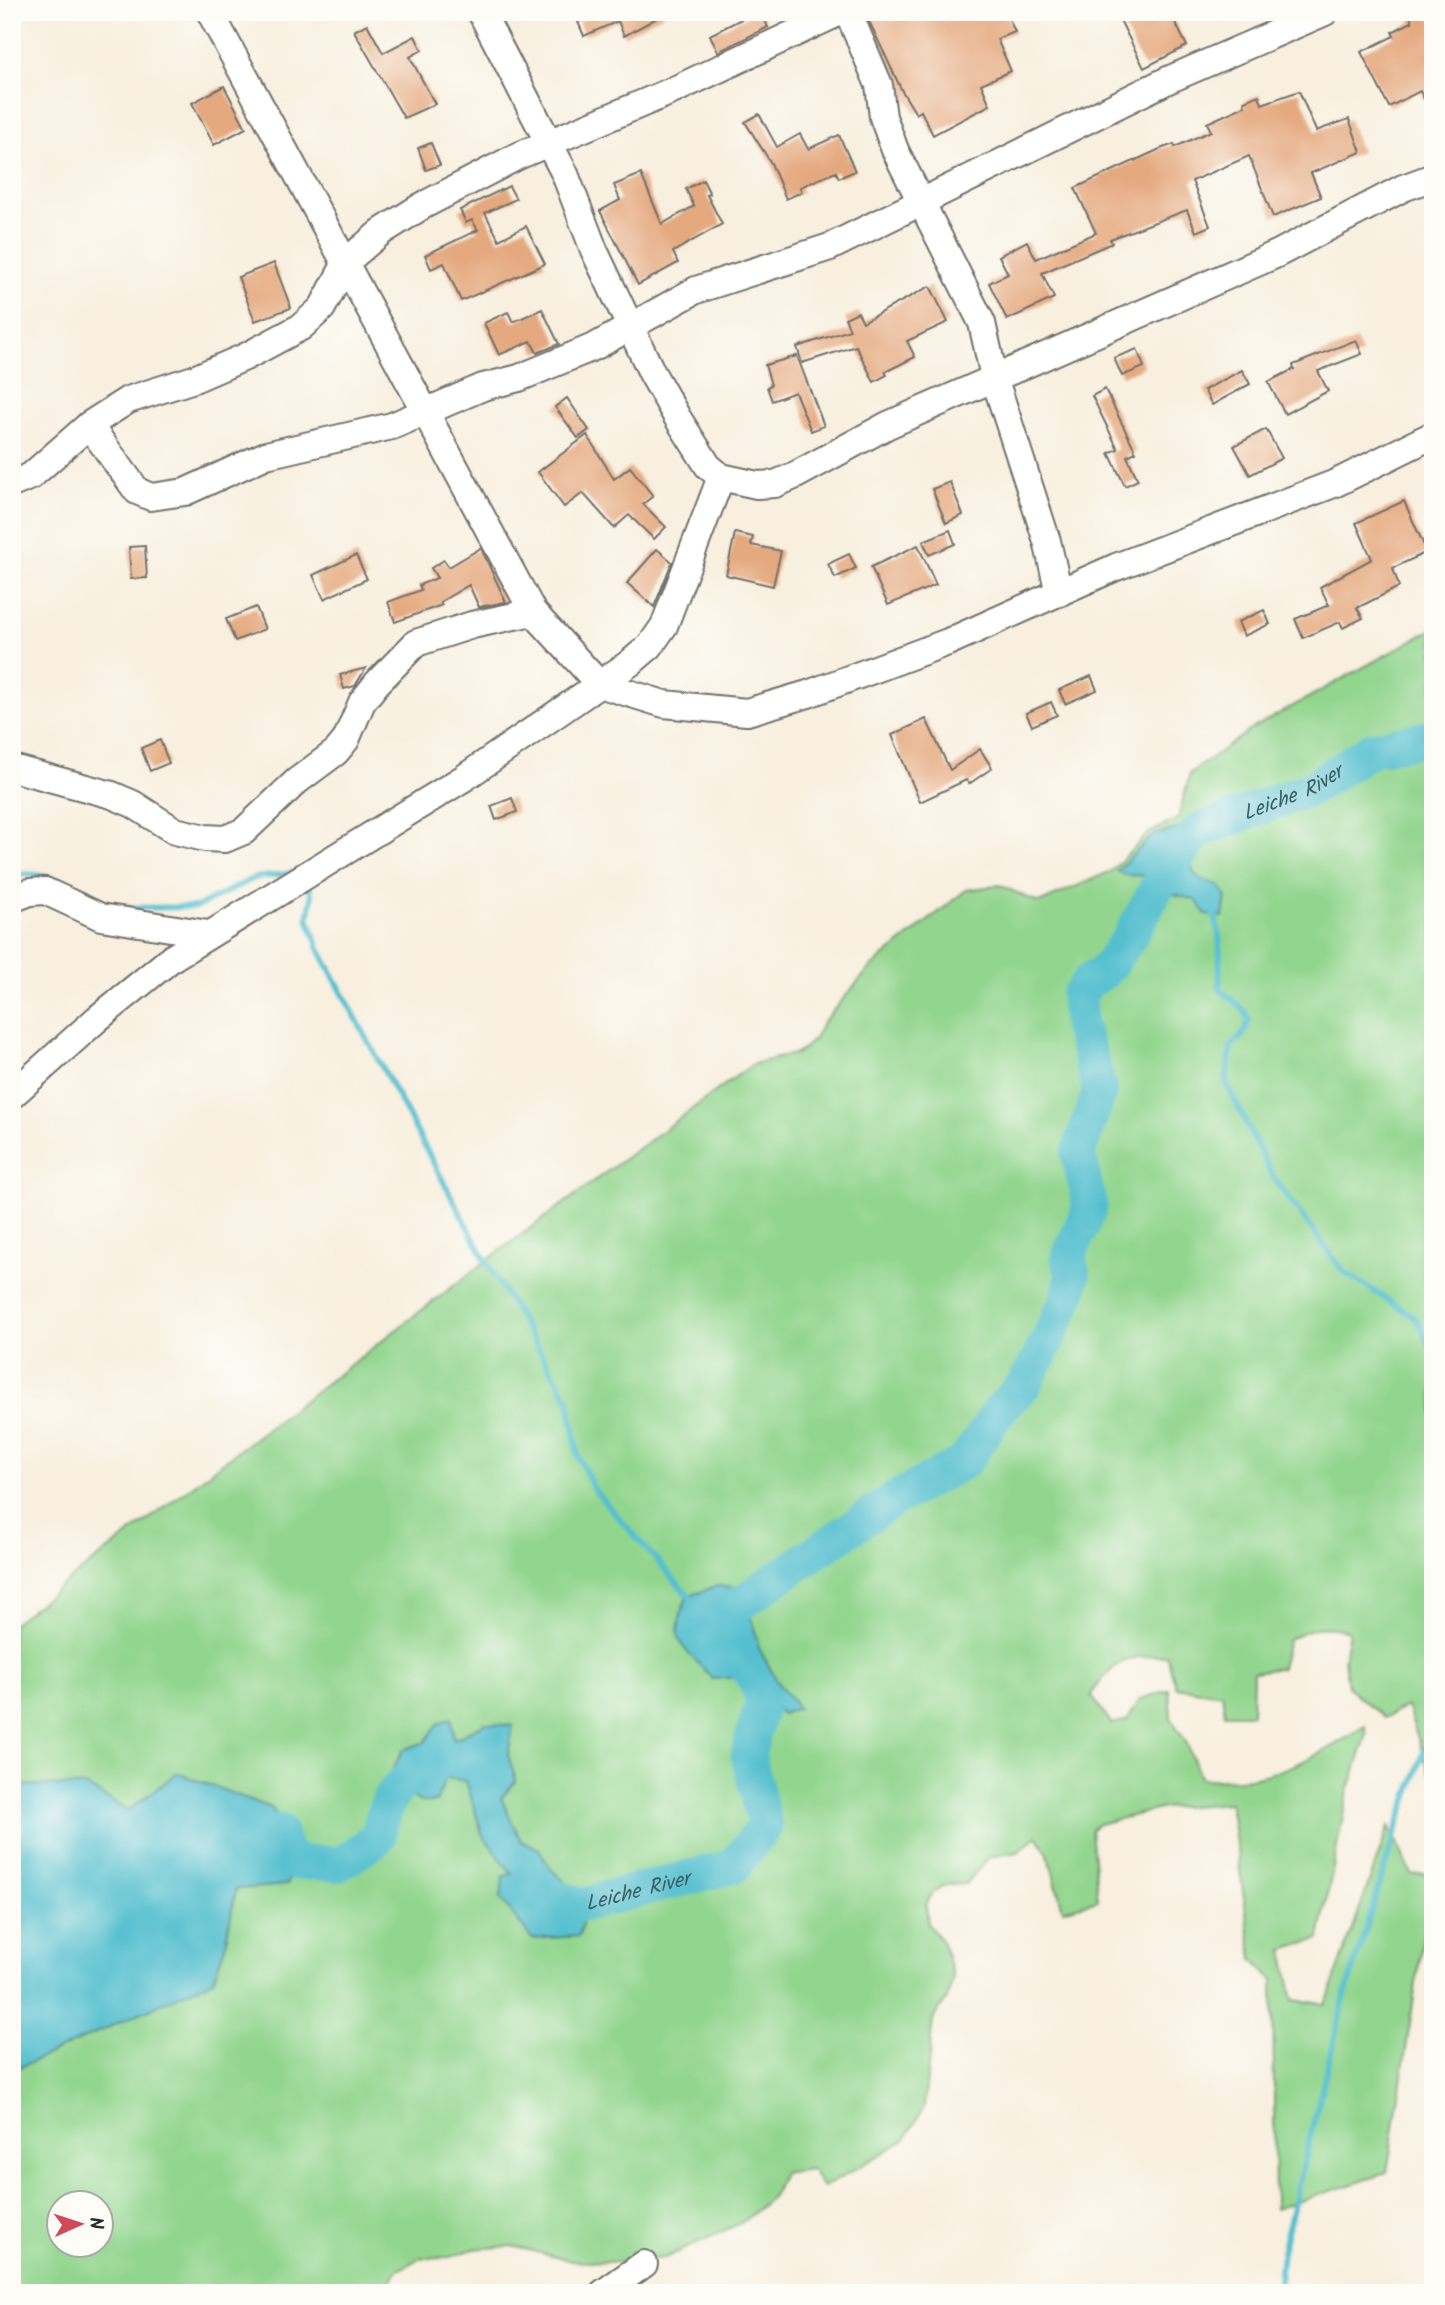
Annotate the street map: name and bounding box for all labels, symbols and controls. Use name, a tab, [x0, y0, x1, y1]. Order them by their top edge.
water label: Leiche River	[1238, 755, 1354, 831]
water label: Leiche River	[582, 1862, 698, 1921]
north arrow	[46, 2190, 116, 2260]
text: N	[80, 2216, 110, 2230]

